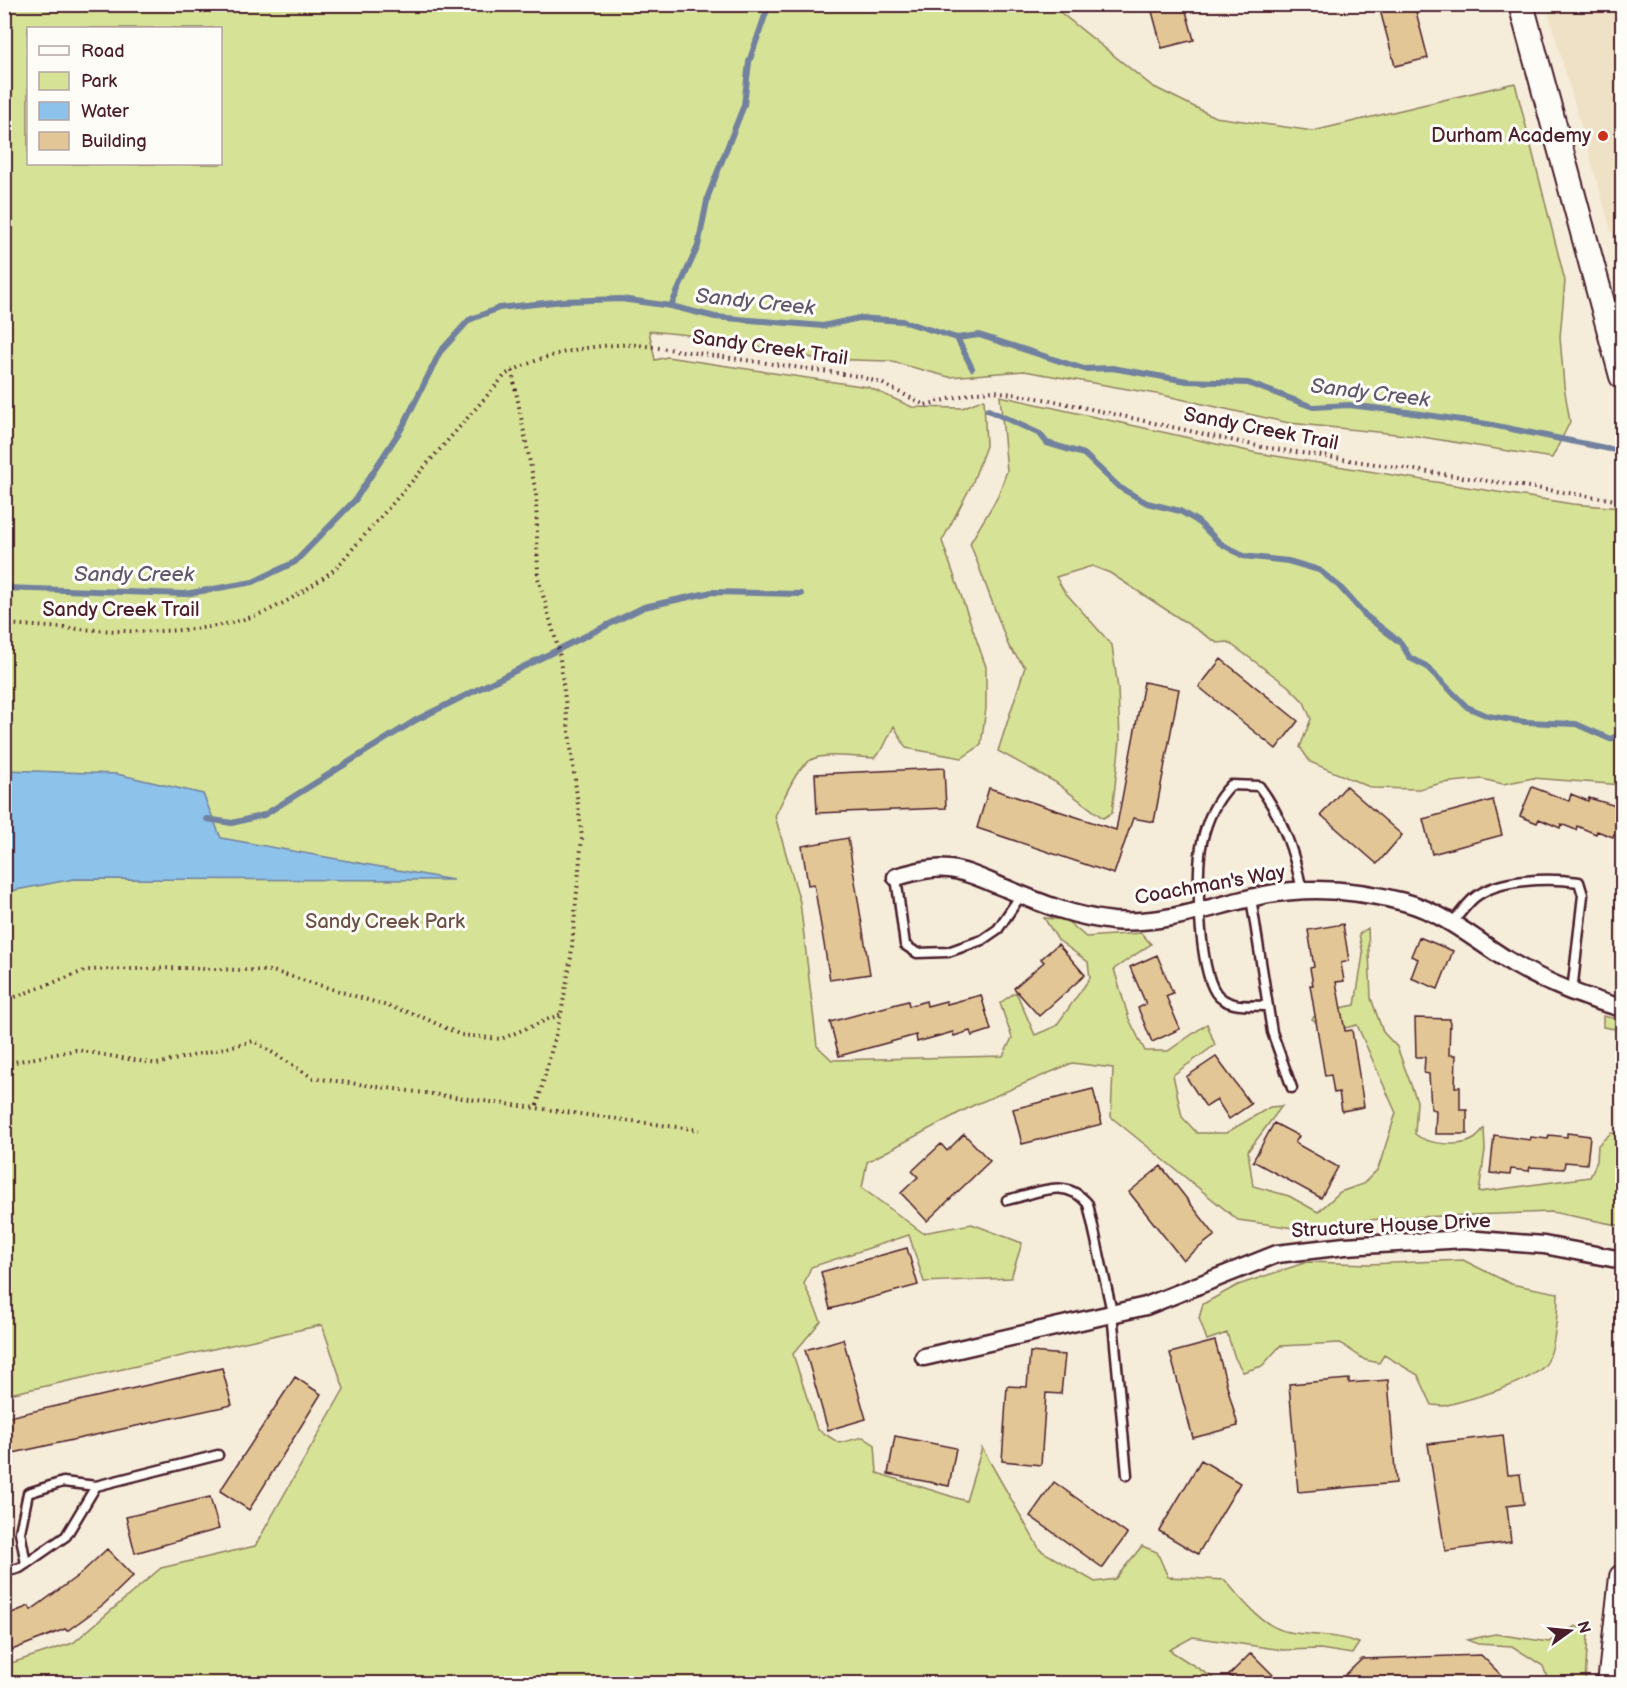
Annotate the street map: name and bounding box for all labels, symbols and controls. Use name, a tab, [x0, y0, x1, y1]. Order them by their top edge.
legend	[27, 27, 222, 165]
text: Road	[81, 41, 125, 62]
text: Park	[81, 71, 117, 92]
text: Water	[81, 101, 129, 122]
place label: Durham Academy	[1431, 124, 1591, 148]
marker: Durham Academy	[1596, 129, 1610, 143]
text: Building	[81, 131, 147, 152]
water label: Sandy Creek	[694, 283, 817, 321]
street label: Sandy Creek Trail	[691, 325, 849, 371]
water label: Sandy Creek	[1309, 373, 1432, 413]
street label: Sandy Creek Trail	[1182, 402, 1340, 456]
water label: Sandy Creek	[74, 562, 195, 587]
street label: Sandy Creek Trail	[43, 598, 199, 622]
street label: Coachman's Way	[1133, 860, 1287, 910]
park label: Sandy Creek Park	[305, 910, 465, 934]
street label: Structure House Drive	[1291, 1209, 1491, 1243]
north arrow	[1540, 1601, 1600, 1661]
text: N	[1572, 1619, 1594, 1636]

